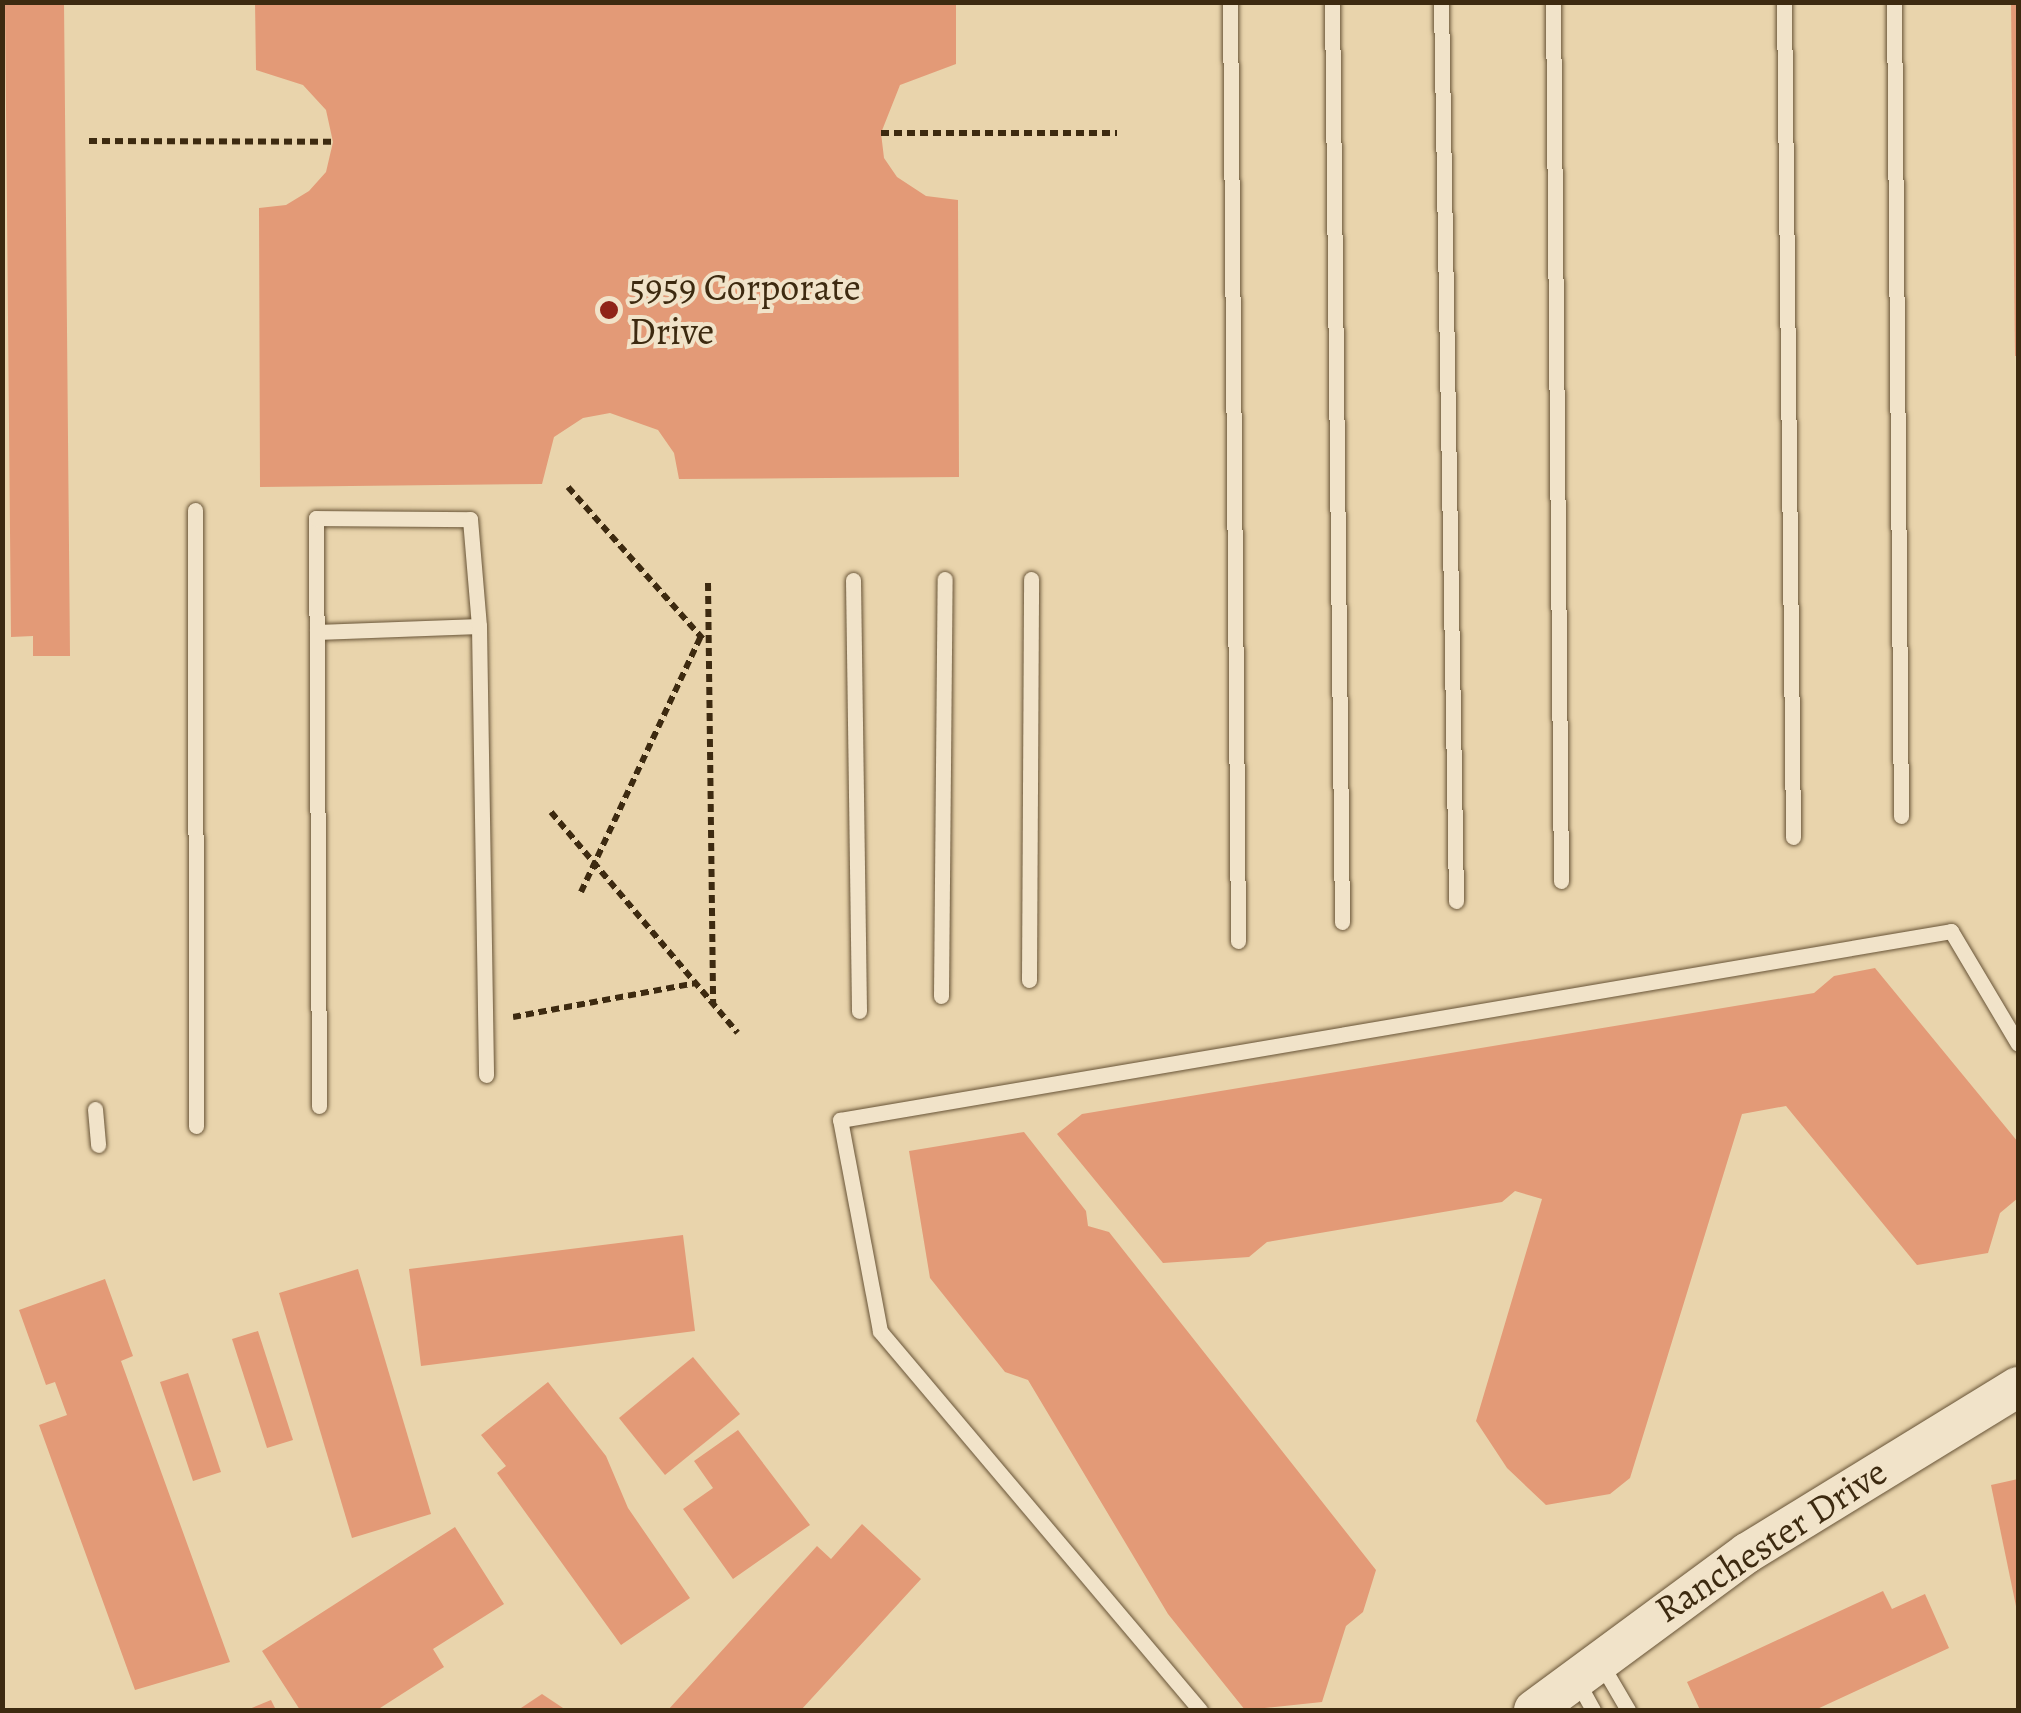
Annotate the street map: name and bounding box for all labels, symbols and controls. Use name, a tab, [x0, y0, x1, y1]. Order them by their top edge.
place label: 5959 Corporate Drive	[629, 265, 861, 354]
marker: 5959 Corporate Drive	[598, 299, 620, 321]
street label: Ranchester Drive	[1647, 1449, 1895, 1633]

